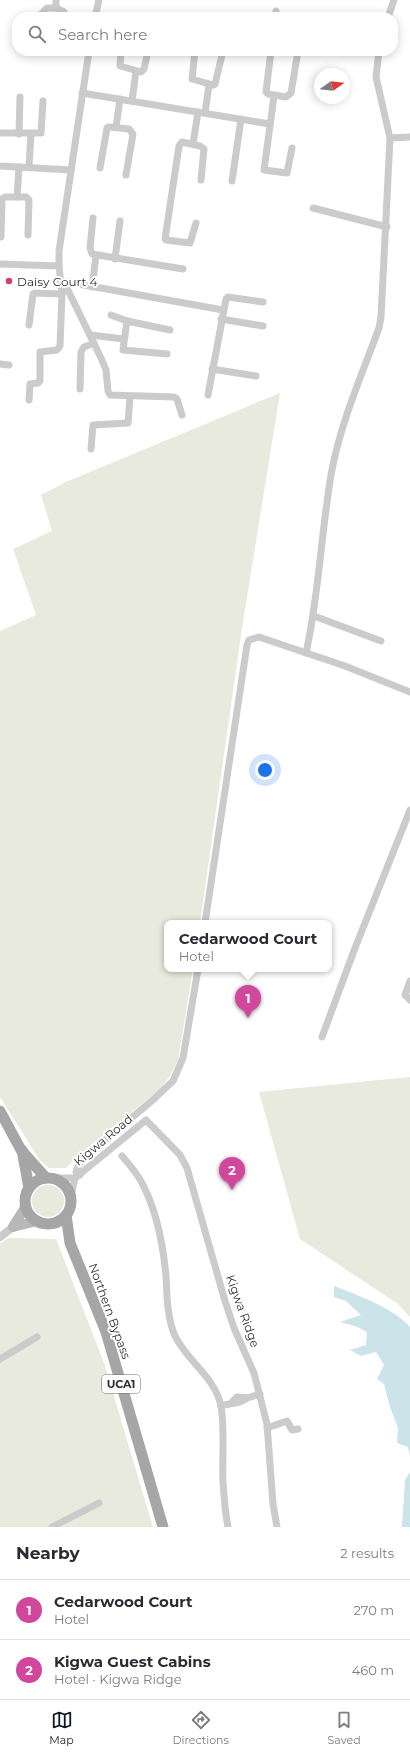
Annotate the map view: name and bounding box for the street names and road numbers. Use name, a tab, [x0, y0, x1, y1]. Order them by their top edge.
street label: Kigwa Road	[71, 1111, 135, 1169]
street label: Northern Bypass	[86, 1261, 134, 1361]
street label: Kigwa Ridge	[223, 1273, 263, 1349]
road number: UCA1	[102, 1375, 140, 1393]

